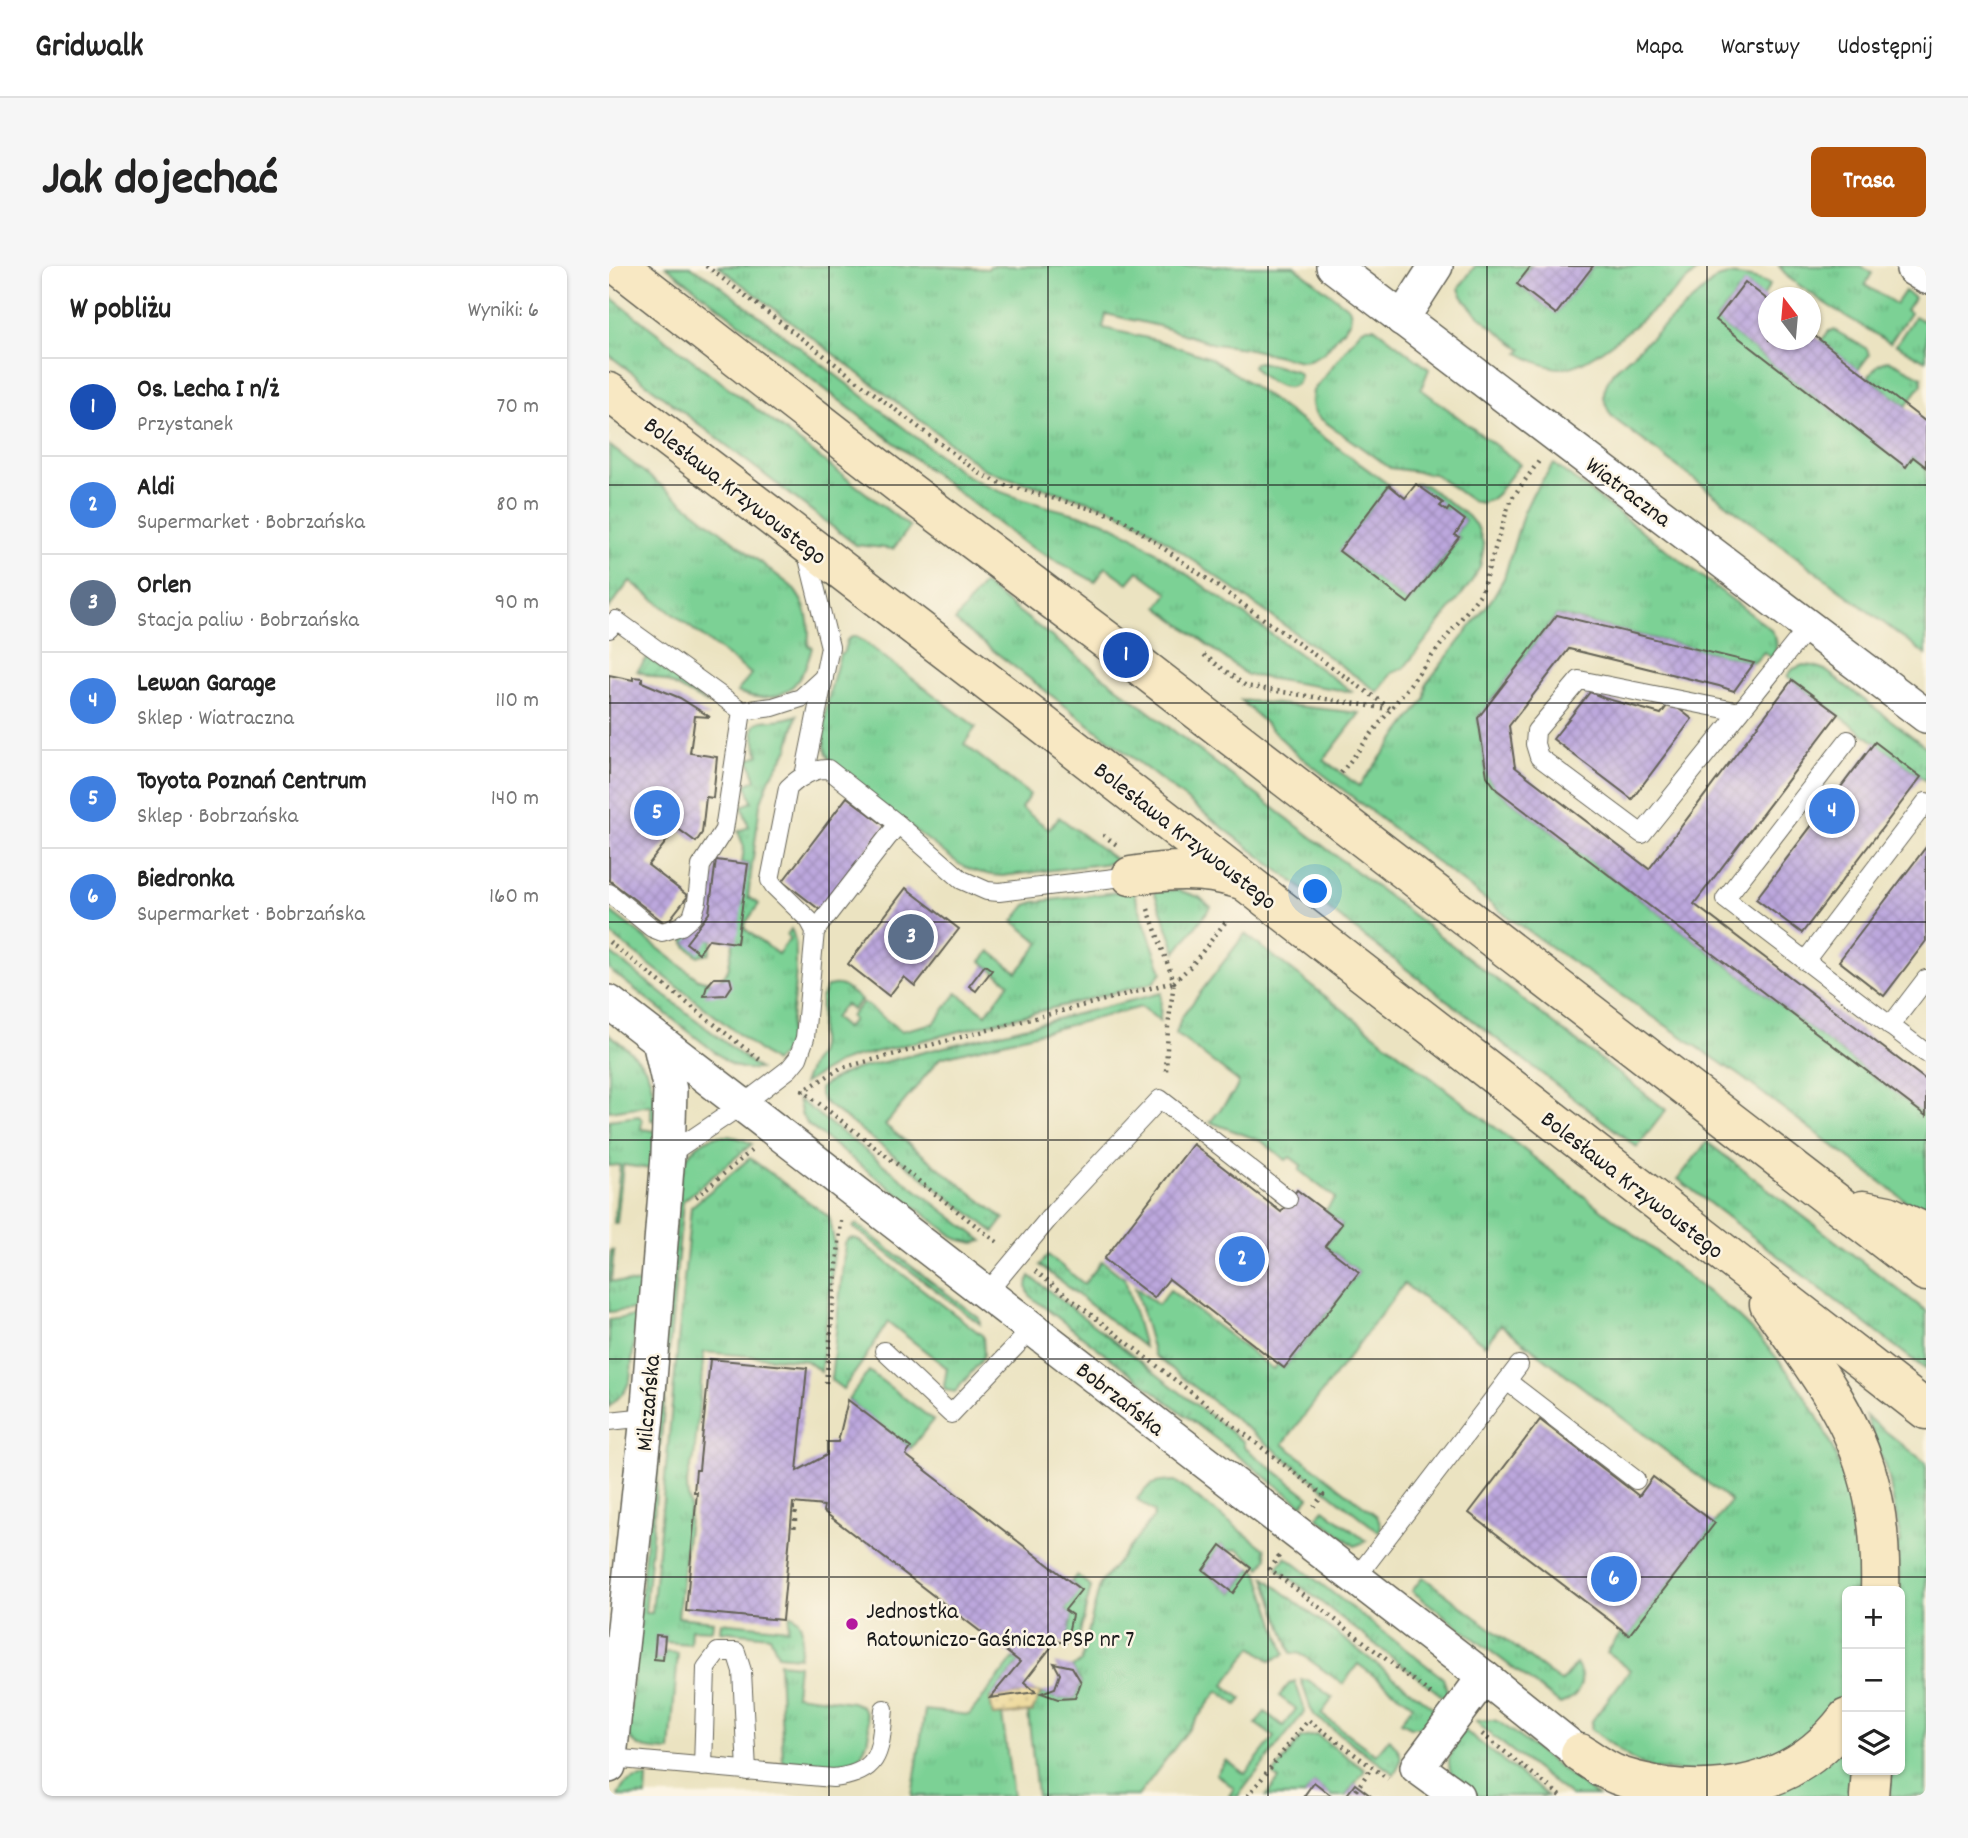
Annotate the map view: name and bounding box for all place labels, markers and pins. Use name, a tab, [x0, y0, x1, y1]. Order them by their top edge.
pin: 1	[1103, 629, 1149, 681]
pin: 4	[1809, 785, 1855, 837]
pin: 5	[634, 787, 680, 839]
pin: 3	[888, 911, 934, 963]
pin: 2	[1219, 1233, 1265, 1285]
pin: 6	[1591, 1553, 1637, 1605]
place label: Jednostka Ratowniczo-Gaśnicza PSP nr 7	[866, 1596, 1134, 1658]
marker: Jednostka Ratowniczo-Gaśnicza PSP nr 7	[844, 1616, 860, 1632]

